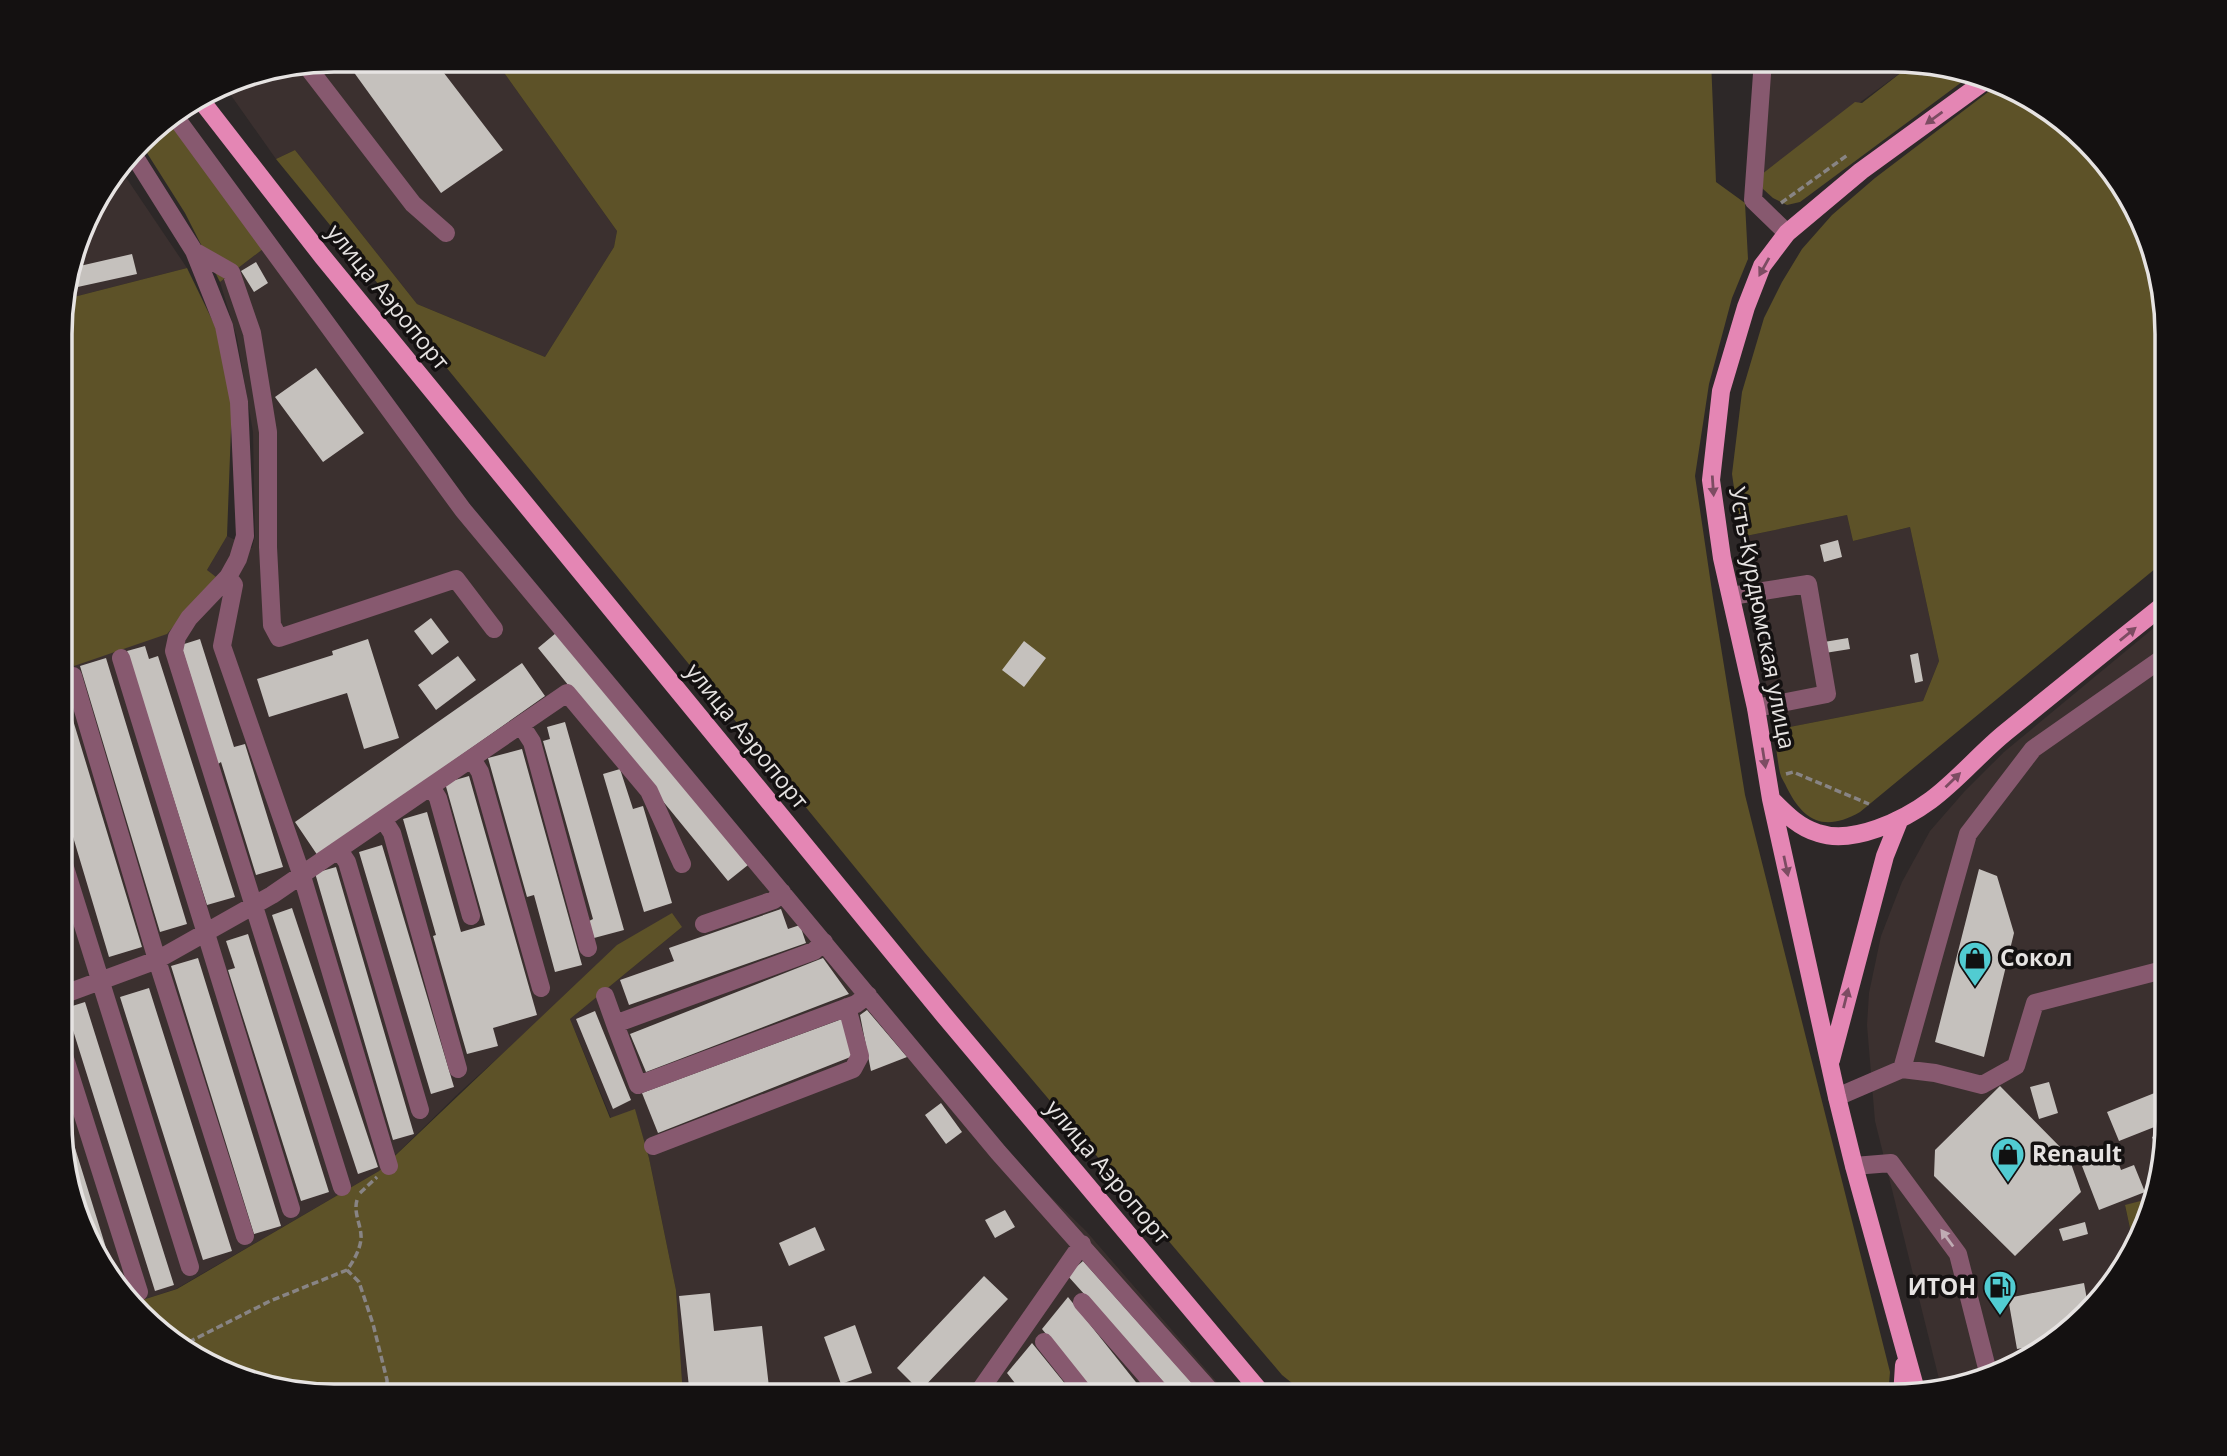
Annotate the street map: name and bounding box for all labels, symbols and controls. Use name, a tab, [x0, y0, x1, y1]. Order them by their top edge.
one-way arrow	[1925, 111, 1943, 125]
street label: улица Аэропорт	[320, 217, 458, 376]
one-way arrow	[1758, 257, 1770, 276]
one-way arrow	[1708, 475, 1719, 497]
street label: Усть-Курдюмская улица	[1722, 484, 1804, 752]
one-way arrow	[2118, 626, 2136, 641]
street label: улица Аэропорт	[679, 656, 817, 815]
one-way arrow	[1759, 747, 1770, 769]
one-way arrow	[1944, 772, 1961, 788]
one-way arrow	[1780, 855, 1791, 877]
shop icon: Сокол	[1956, 939, 1994, 988]
place label: Сокол	[2000, 941, 2072, 973]
one-way arrow	[1841, 987, 1852, 1009]
street label: улица Аэропорт	[1039, 1092, 1179, 1250]
shop icon: Renault	[1989, 1135, 2027, 1184]
place label: Renault	[2032, 1137, 2122, 1169]
one-way arrow	[1940, 1229, 1954, 1247]
fuel station icon: ИТОН	[1981, 1268, 2019, 1317]
place label: ИТОН	[1908, 1270, 1976, 1302]

